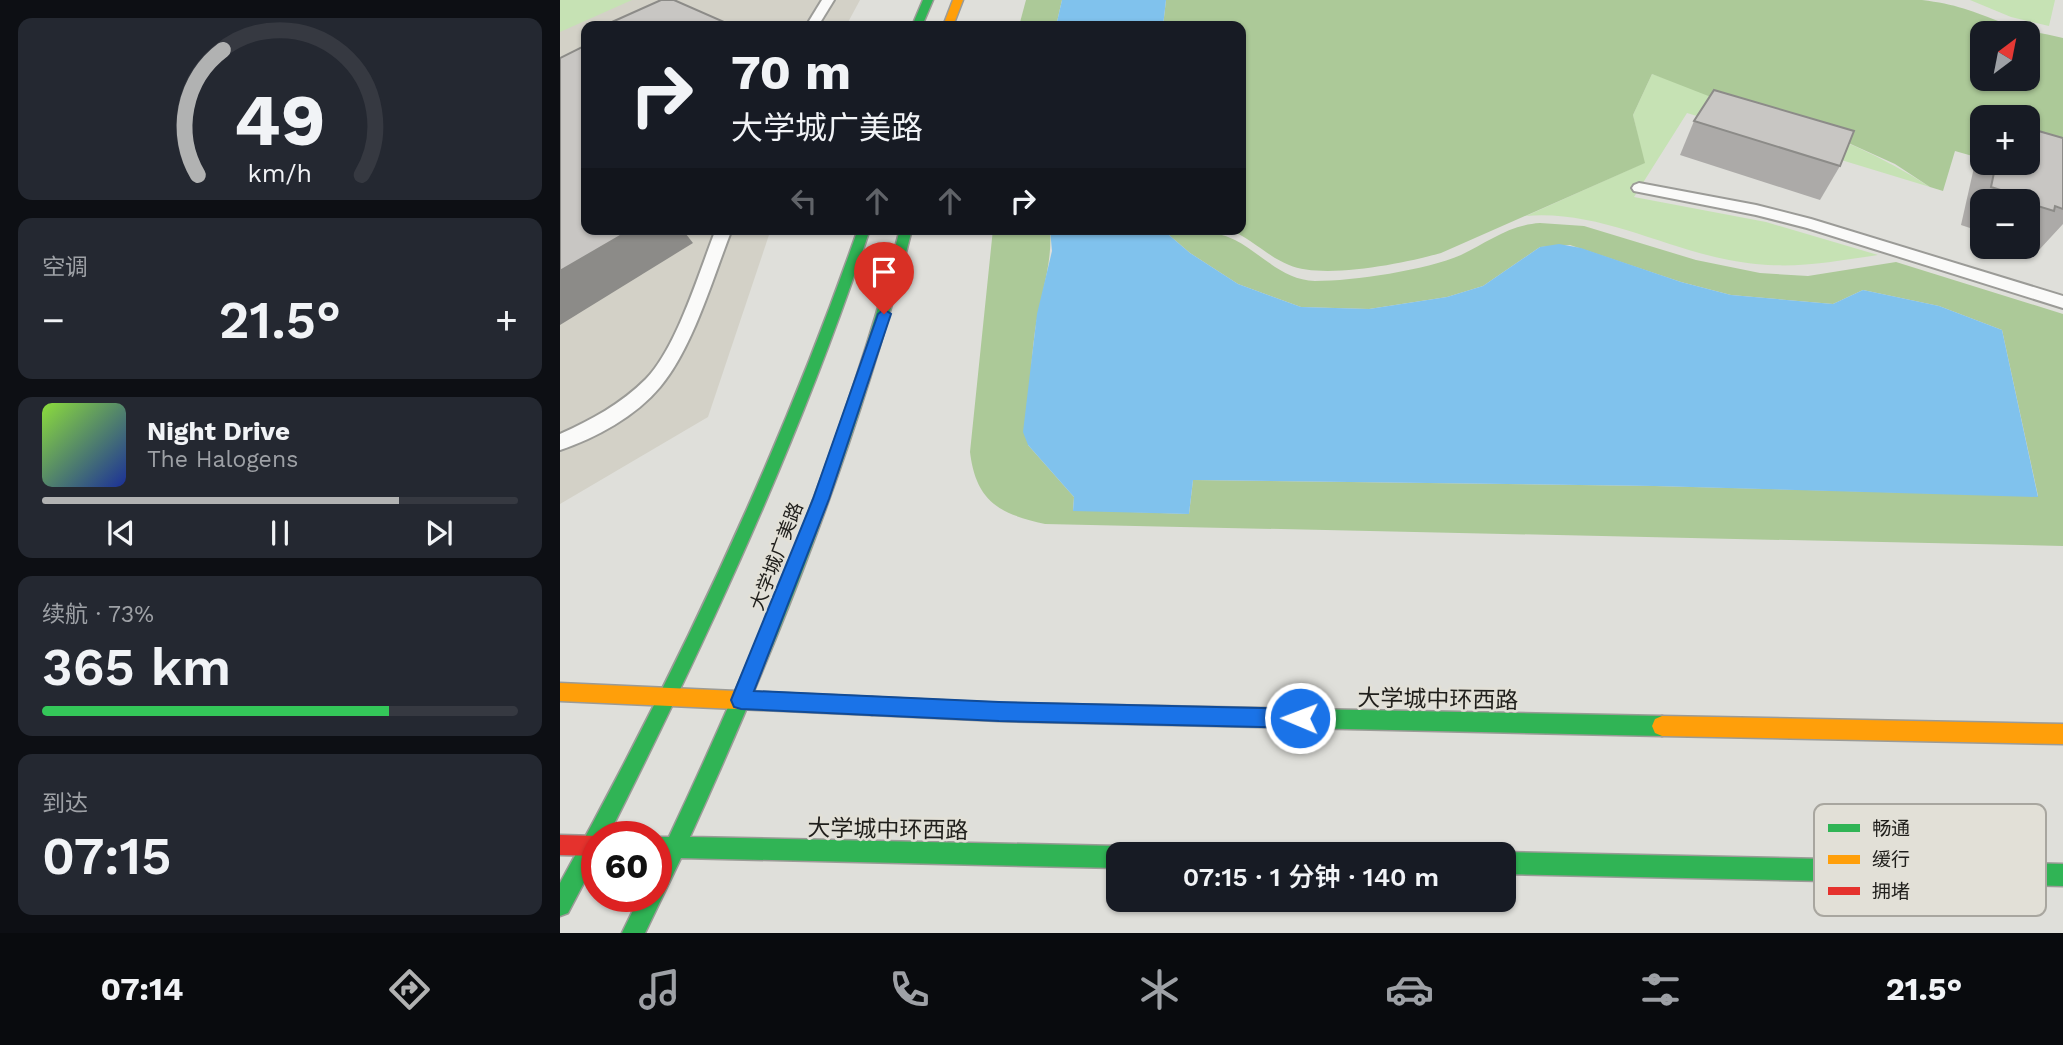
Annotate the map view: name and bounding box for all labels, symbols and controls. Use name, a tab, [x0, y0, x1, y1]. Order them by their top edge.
north arrow	[1970, 21, 2040, 91]
map controls	[1970, 21, 2040, 259]
text: 70 m	[731, 43, 851, 101]
icon: right	[616, 49, 707, 140]
text: 49	[234, 77, 326, 163]
button: +	[1970, 105, 2040, 175]
text: 大学城广美路	[731, 109, 923, 147]
text: km/h	[248, 159, 312, 188]
icon: left	[785, 182, 823, 220]
icon: ahead	[858, 182, 896, 220]
icon: ahead	[931, 182, 969, 220]
icon: right	[1004, 182, 1042, 220]
button: −	[1970, 189, 2040, 259]
pin	[854, 242, 914, 314]
icon: arrive	[865, 253, 903, 291]
text: 空调	[42, 254, 88, 281]
text: 21.5°	[219, 290, 341, 351]
text: −	[42, 298, 65, 342]
text: +	[495, 298, 518, 342]
text: Night Drive	[147, 416, 290, 446]
text: The Halogens	[147, 446, 298, 473]
street label: 大学城广美路	[745, 499, 808, 614]
icon: previous	[102, 514, 140, 552]
icon: pause	[261, 514, 299, 552]
icon: next	[420, 514, 458, 552]
text: 续航 · 73%	[42, 601, 154, 628]
text: 365 km	[42, 637, 231, 698]
position arrow	[1263, 681, 1337, 755]
street label: 大学城中环西路	[1357, 685, 1519, 714]
text: 到达	[42, 790, 88, 817]
legend	[1814, 804, 2046, 916]
street label: 大学城中环西路	[807, 815, 969, 844]
text: 畅通	[1872, 817, 1910, 840]
speed limit sign: 60	[581, 821, 672, 912]
text: 07:15	[42, 826, 171, 887]
text: 缓行	[1872, 848, 1910, 871]
text: 07:15 · 1 分钟 · 140 m	[1183, 862, 1439, 892]
text: 拥堵	[1872, 880, 1910, 903]
icon: directions	[385, 965, 434, 1014]
icon: music	[635, 965, 684, 1014]
icon: phone	[885, 965, 934, 1014]
icon: climate	[1135, 965, 1184, 1014]
icon: car	[1385, 965, 1434, 1014]
icon: filters	[1636, 965, 1685, 1014]
text: 07:14	[101, 970, 183, 1008]
text: 21.5°	[1886, 970, 1962, 1008]

